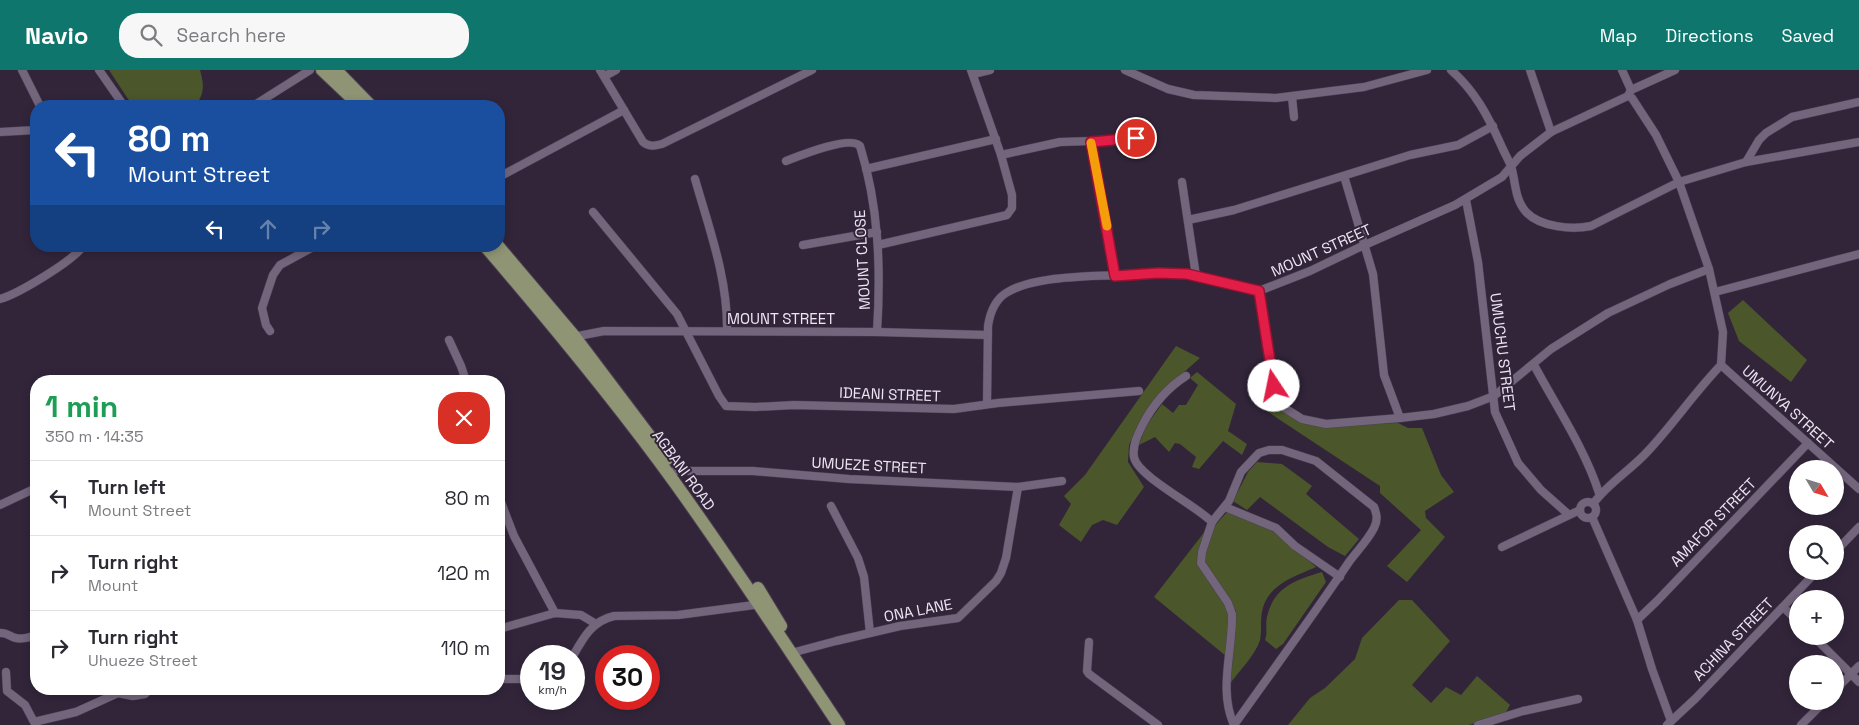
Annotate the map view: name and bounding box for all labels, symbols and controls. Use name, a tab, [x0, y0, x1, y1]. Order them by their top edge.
search box	[119, 13, 469, 58]
text: Navio	[25, 20, 89, 51]
icon: search	[137, 21, 165, 49]
text: Search here	[177, 23, 286, 48]
text: Map	[1600, 24, 1637, 47]
text: Directions	[1665, 24, 1754, 47]
text: Saved	[1782, 24, 1834, 47]
text: 80 m	[128, 117, 210, 161]
pin	[1115, 117, 1157, 159]
icon: left	[45, 120, 110, 185]
icon: arrive	[1122, 124, 1150, 152]
text: Mount Street	[128, 160, 270, 188]
street label: MOUNT CLOSE	[850, 209, 874, 311]
icon: left	[201, 215, 229, 243]
icon: ahead	[254, 215, 282, 243]
icon: right	[307, 215, 335, 243]
street label: MOUNT STREET	[1268, 219, 1374, 281]
street label: UMUCHU STREET	[1486, 292, 1520, 412]
street label: MOUNT STREET	[727, 309, 835, 328]
position arrow	[1247, 359, 1299, 411]
street label: UMUNYA STREET	[1738, 361, 1838, 453]
street label: IDEANI STREET	[839, 383, 941, 405]
text: 1 min	[45, 387, 118, 426]
button: close	[438, 392, 490, 444]
text: 350 m · 14:35	[45, 426, 144, 447]
street label: AGBANI ROAD	[648, 426, 720, 514]
street label: UMUEZE STREET	[811, 453, 927, 478]
north arrow	[1789, 460, 1844, 515]
map controls	[1789, 460, 1844, 710]
street label: AMAFOR STREET	[1666, 474, 1760, 570]
text: Turn left	[88, 475, 166, 500]
icon: left	[45, 484, 73, 512]
text: 80 m	[445, 486, 490, 511]
text: Mount Street	[88, 500, 191, 521]
button: search	[1789, 525, 1844, 580]
text: Turn right	[88, 550, 178, 575]
icon: right	[45, 559, 73, 587]
text: 120 m	[437, 561, 490, 586]
text: Mount	[88, 575, 138, 596]
button: +	[1789, 590, 1844, 645]
street label: ACHINA STREET	[1689, 593, 1778, 685]
street label: ONA LANE	[882, 594, 954, 626]
text: Turn right	[88, 625, 178, 650]
icon: right	[45, 634, 73, 662]
text: 110 m	[441, 636, 490, 661]
speed limit sign: 30	[595, 645, 660, 710]
text: Uhueze Street	[88, 650, 198, 671]
text: 19	[539, 655, 566, 687]
button: −	[1789, 655, 1844, 710]
text: km/h	[538, 682, 567, 698]

